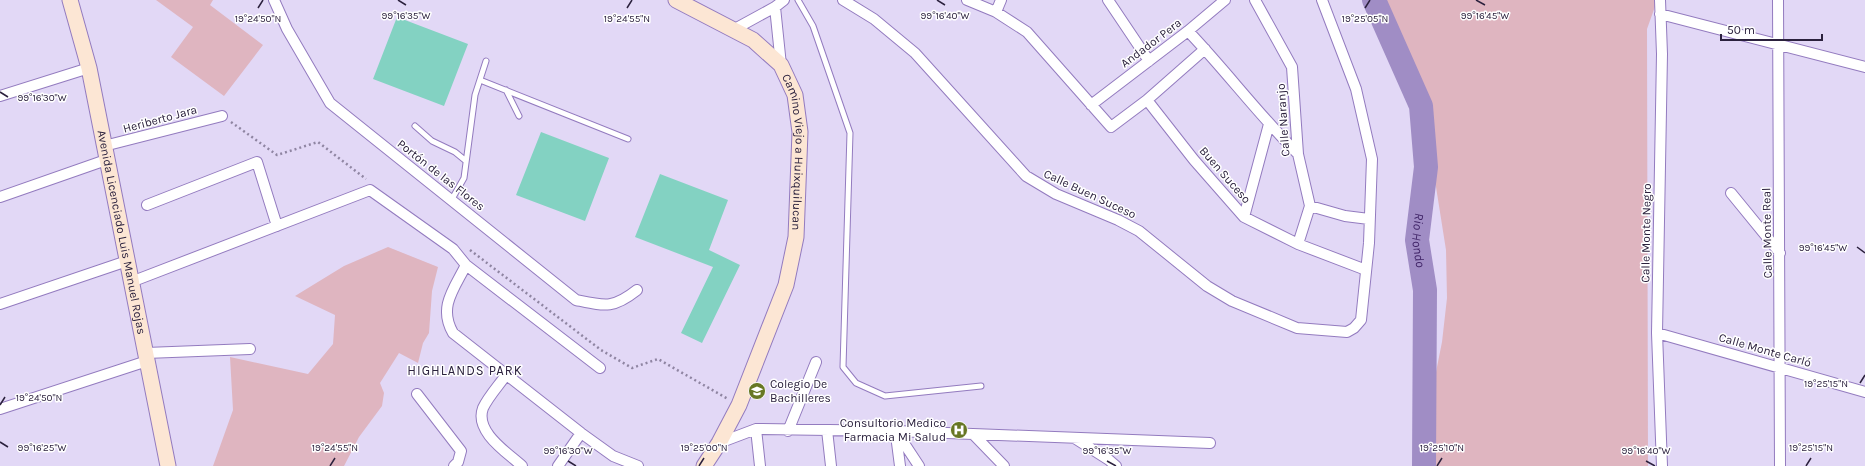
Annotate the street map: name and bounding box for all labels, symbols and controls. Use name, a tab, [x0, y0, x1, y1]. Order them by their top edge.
text: 99°16'35"W	[382, 10, 431, 22]
text: 99°16'40"W	[921, 10, 970, 22]
text: 99°16'45"W	[1461, 10, 1509, 22]
text: 19°24'50"N	[235, 13, 281, 25]
text: 19°24'55"N	[604, 13, 650, 25]
text: 19°25'05"N	[1342, 13, 1388, 25]
street label: Andador Pera	[1118, 16, 1184, 70]
scale bar	[1721, 16, 1822, 42]
text: 50 m	[1727, 23, 1755, 37]
street label: Camino Viejo a Huixquilucan	[779, 72, 807, 231]
street label: Calle Naranjo	[1273, 83, 1293, 157]
text: 99°16'30"W	[17, 92, 67, 104]
street label: Heriberto Jara	[121, 102, 199, 136]
street label: Avenida Licenciado Luis Manuel Rojas	[94, 129, 149, 336]
street label: Portón de las Flores	[395, 137, 487, 213]
street label: Buen Suceso	[1197, 144, 1253, 206]
street label: Calle Buen Suceso	[1042, 166, 1138, 222]
street label: Calle Monte Negro	[1638, 183, 1654, 283]
street label: Calle Monte Real	[1759, 188, 1775, 278]
water label: Rio Hondo	[1409, 212, 1428, 269]
text: 99°16'45"W	[1799, 242, 1847, 254]
street label: Calle Monte Carló	[1717, 330, 1813, 370]
district label: HIGHLANDS PARK	[407, 363, 523, 378]
place label: Colegio De Bachilleres	[770, 377, 831, 405]
text: 19°25'15"N	[1804, 378, 1848, 390]
school or university icon: Colegio De Bachilleres	[747, 381, 767, 401]
text: 19°24'50"N	[16, 392, 62, 404]
place label: Consultorio Medico Farmacia Mi Salud	[840, 416, 946, 444]
hospital icon: Consultorio Medico Farmacia Mi Salud	[949, 420, 969, 440]
text: 99°16'25"W	[18, 442, 66, 454]
text: 19°24'55"N	[312, 442, 358, 454]
text: 19°25'00"N	[680, 442, 728, 454]
text: 19°25'10"N	[1420, 442, 1464, 454]
text: 19°25'15"N	[1789, 442, 1833, 454]
text: 99°16'30"W	[543, 445, 593, 457]
text: 99°16'35"W	[1083, 445, 1132, 457]
text: 99°16'40"W	[1622, 445, 1671, 457]

